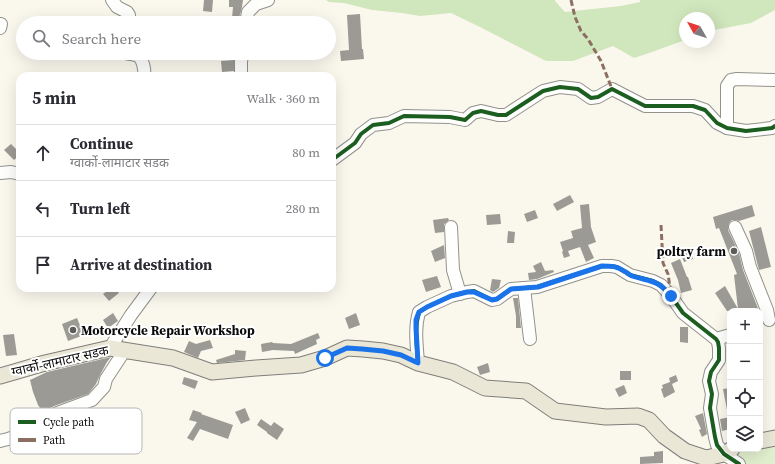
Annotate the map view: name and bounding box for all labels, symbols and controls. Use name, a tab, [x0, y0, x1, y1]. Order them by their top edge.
north arrow	[679, 12, 715, 48]
search box	[16, 16, 336, 60]
icon: search	[30, 27, 52, 49]
text: Search here	[62, 28, 141, 49]
text: 5 min	[32, 86, 76, 110]
text: Walk · 360 m	[247, 90, 320, 107]
text: Continue	[70, 133, 133, 154]
icon: ahead	[32, 142, 54, 164]
text: 80 m	[292, 144, 320, 161]
text: ग्वार्को-लामाटार सडक	[70, 154, 169, 171]
icon: left	[32, 198, 54, 220]
text: Turn left	[70, 198, 130, 219]
text: 280 m	[286, 200, 320, 217]
place label: poltry farm	[656, 243, 726, 260]
marker: poltry farm	[729, 246, 739, 256]
icon: arrive	[32, 254, 54, 276]
text: Arrive at destination	[70, 254, 212, 275]
route end	[662, 287, 680, 305]
map controls	[727, 308, 763, 452]
button: +	[727, 308, 763, 344]
place label: Motorcycle Repair Workshop	[81, 322, 255, 339]
marker: Motorcycle Repair Workshop	[68, 325, 78, 335]
street label: ग्वार्को-लामाटार सडक	[10, 341, 111, 380]
button: −	[727, 344, 763, 380]
route start	[316, 349, 334, 367]
button: locate	[727, 380, 763, 416]
legend	[10, 408, 142, 454]
text: Cycle path	[43, 415, 95, 430]
button: layers	[727, 416, 763, 452]
text: Path	[43, 433, 66, 448]

